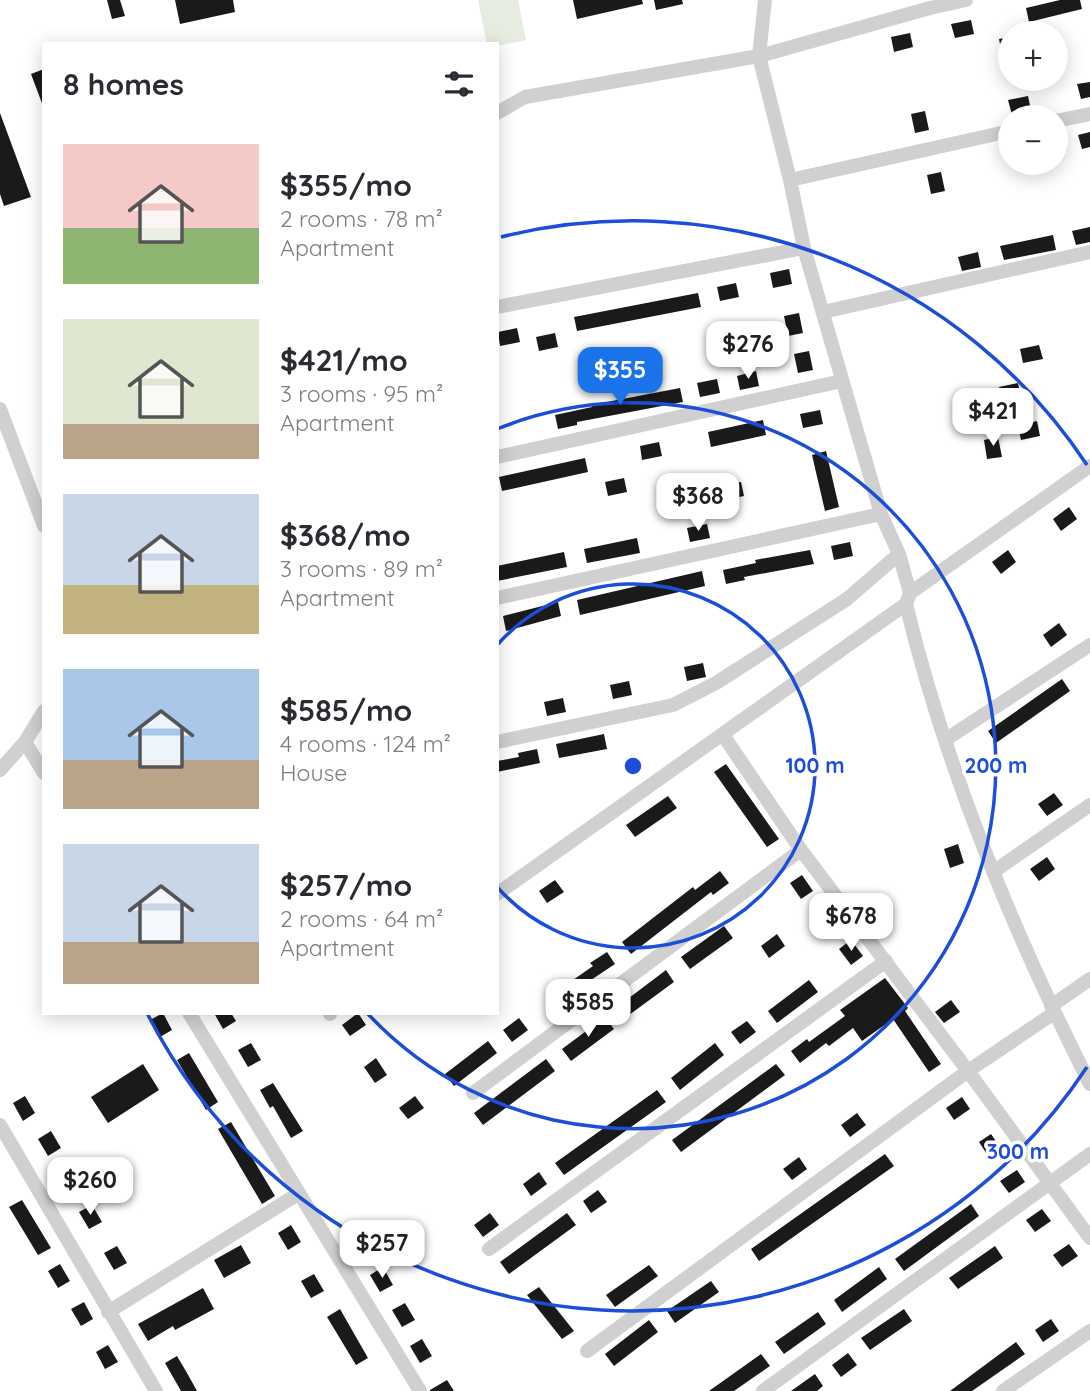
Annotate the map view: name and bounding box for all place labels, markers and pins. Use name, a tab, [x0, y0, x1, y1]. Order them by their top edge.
pin: $276	[707, 322, 789, 381]
pin: $355	[579, 348, 661, 407]
pin: $421	[952, 388, 1034, 448]
pin: $368	[657, 474, 739, 533]
centre of rings	[621, 754, 645, 778]
pin: $678	[810, 894, 892, 953]
pin: $585	[547, 979, 629, 1039]
pin: $260	[49, 1158, 131, 1217]
pin: $257	[341, 1220, 423, 1280]

